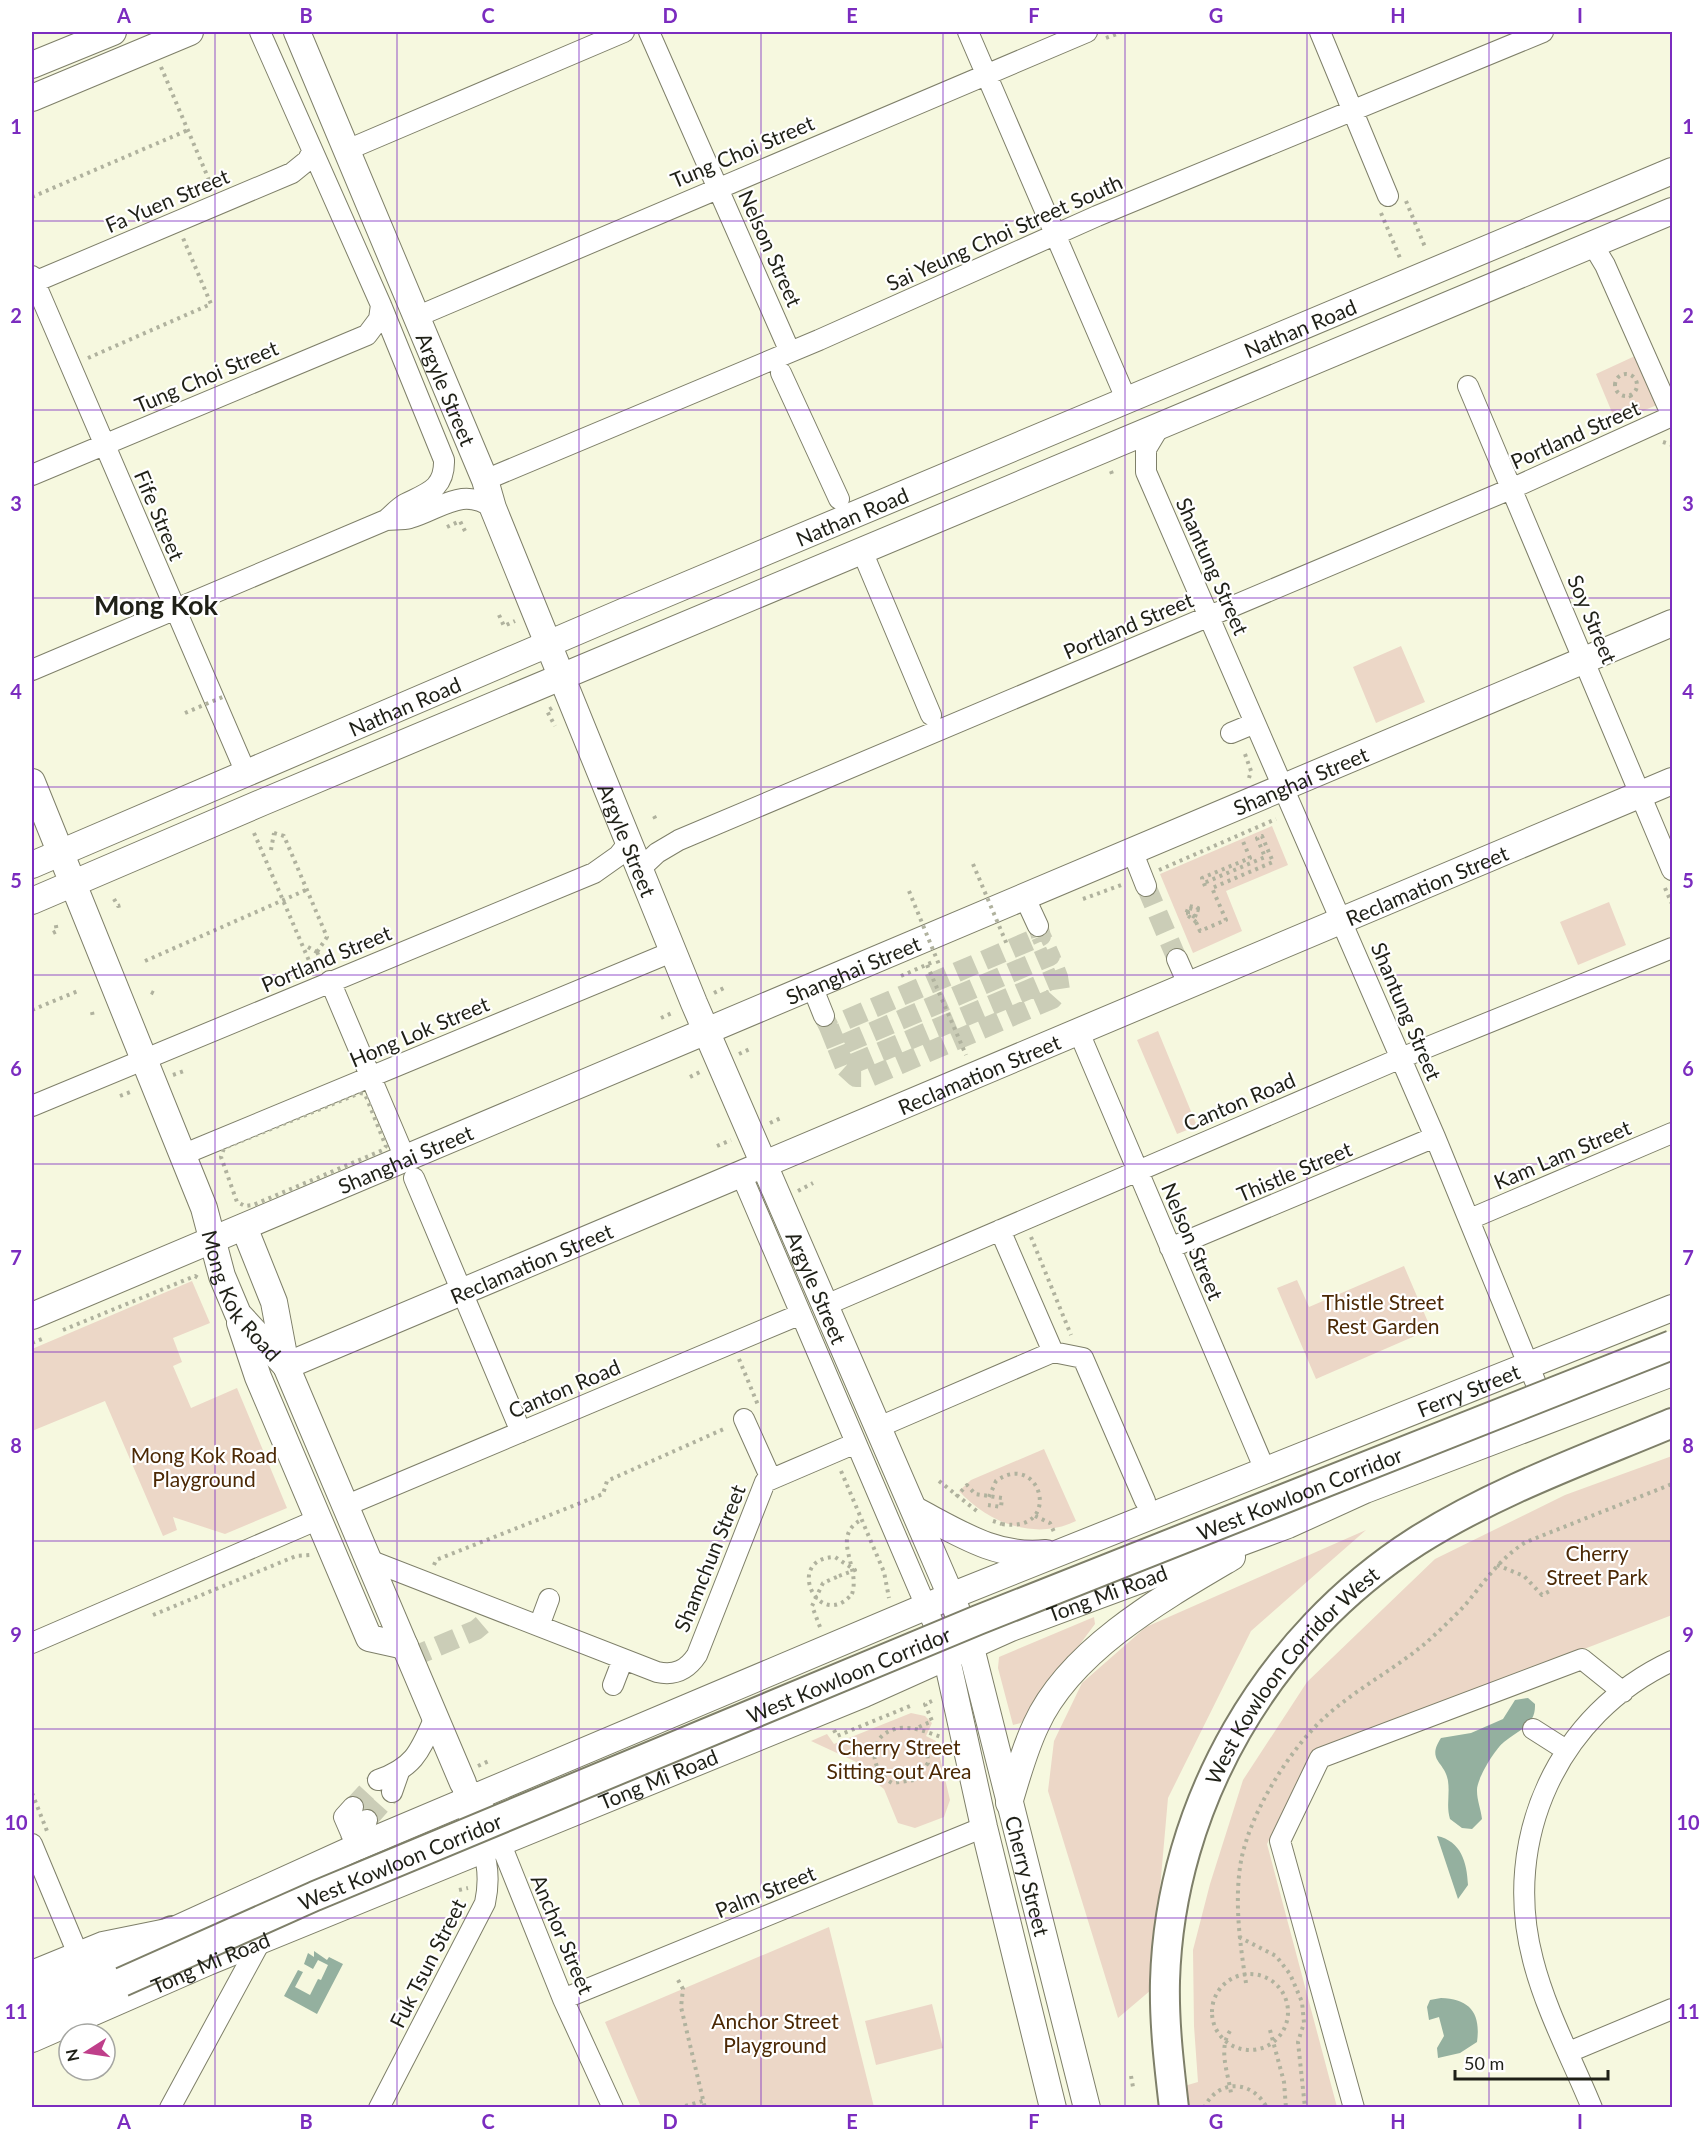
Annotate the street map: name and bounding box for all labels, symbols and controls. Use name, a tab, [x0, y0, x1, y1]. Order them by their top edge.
text: A	[116, 3, 131, 27]
text: B	[299, 3, 313, 27]
text: C	[481, 3, 495, 27]
text: D	[662, 3, 678, 27]
text: E	[846, 3, 858, 27]
text: F	[1028, 3, 1040, 27]
text: G	[1209, 3, 1223, 27]
text: H	[1390, 3, 1406, 27]
text: I	[1577, 3, 1583, 27]
street label: Tung Choi Street	[667, 109, 818, 192]
text: 1	[10, 114, 22, 138]
text: 1	[1682, 114, 1694, 138]
street label: Fa Yuen Street	[101, 163, 233, 237]
street label: Sai Yeung Choi Street South	[882, 169, 1126, 295]
street label: Nelson Street	[734, 186, 808, 311]
street label: Nathan Road	[1240, 293, 1360, 362]
text: 2	[10, 303, 22, 327]
text: 2	[1682, 303, 1694, 327]
street label: Argyle Street	[412, 329, 482, 449]
street label: Tung Choi Street	[131, 334, 282, 417]
street label: Portland Street	[1507, 394, 1644, 474]
street label: Fife Street	[130, 466, 190, 564]
street label: Nathan Road	[792, 481, 912, 550]
text: 3	[10, 491, 22, 515]
text: 3	[1682, 491, 1694, 515]
street label: Shantung Street	[1172, 494, 1255, 639]
street label: Soy Street	[1563, 571, 1623, 668]
street label: Portland Street	[1059, 586, 1197, 664]
district label: Mong Kok	[94, 588, 219, 621]
street label: Nathan Road	[344, 671, 464, 741]
text: 4	[10, 679, 22, 703]
text: 4	[1682, 679, 1694, 703]
street label: Shanghai Street	[1229, 740, 1372, 820]
street label: Argyle Street	[594, 779, 662, 901]
street label: Reclamation Street	[1342, 839, 1512, 930]
text: 5	[10, 868, 22, 892]
text: 5	[1682, 868, 1694, 892]
street label: Portland Street	[257, 919, 395, 997]
street label: Shanghai Street	[782, 929, 924, 1009]
street label: Shantung Street	[1367, 938, 1448, 1084]
street label: Hong Lok Street	[346, 990, 493, 1072]
street label: Reclamation Street	[894, 1028, 1064, 1119]
text: 6	[10, 1056, 22, 1080]
text: 6	[1682, 1056, 1694, 1080]
street label: Canton Road	[1179, 1066, 1299, 1136]
street label: Kam Lam Street	[1490, 1114, 1635, 1194]
street label: Shanghai Street	[334, 1119, 477, 1198]
street label: Thistle Street	[1233, 1135, 1356, 1206]
street label: Nelson Street	[1157, 1179, 1229, 1304]
street label: Reclamation Street	[446, 1217, 616, 1308]
street label: Mong Kok Road	[198, 1227, 287, 1365]
street label: Argyle Street	[782, 1227, 853, 1348]
text: 7	[10, 1245, 22, 1269]
text: 7	[1682, 1245, 1694, 1269]
park label: Thistle Street Rest Garden	[1322, 1289, 1445, 1338]
street label: Canton Road	[504, 1353, 624, 1423]
street label: Ferry Street	[1413, 1358, 1524, 1421]
text: 8	[10, 1433, 22, 1457]
text: 8	[1682, 1433, 1694, 1457]
street label: West Kowloon Corridor	[1193, 1441, 1406, 1545]
park label: Mong Kok Road Playground	[131, 1442, 277, 1491]
street label: Shamchun Street	[668, 1480, 750, 1635]
park label: Cherry Street Park	[1546, 1540, 1648, 1589]
street label: Tong Mi Road	[1043, 1559, 1170, 1626]
street label: West Kowloon Corridor West	[1199, 1560, 1384, 1788]
street label: West Kowloon Corridor	[743, 1620, 954, 1727]
text: 9	[10, 1622, 22, 1646]
text: 9	[1682, 1622, 1694, 1646]
park label: Cherry Street Sitting-out Area	[826, 1734, 972, 1783]
street label: Tong Mi Road	[595, 1743, 721, 1814]
street label: West Kowloon Corridor	[294, 1807, 506, 1915]
text: 10	[4, 1810, 28, 1834]
text: 10	[1676, 1810, 1700, 1834]
street label: Cherry Street	[1001, 1813, 1056, 1939]
street label: Palm Street	[711, 1859, 819, 1922]
street label: Anchor Street	[527, 1870, 600, 1998]
street label: Fuk Tsun Street	[384, 1894, 470, 2032]
street label: Tong Mi Road	[147, 1926, 273, 1998]
text: 11	[4, 1999, 28, 2023]
text: 11	[1676, 1999, 1700, 2023]
park label: Anchor Street Playground	[711, 2008, 839, 2057]
north arrow	[57, 2022, 117, 2082]
scale bar	[1455, 2043, 1608, 2081]
text: N	[61, 2047, 82, 2063]
text: 50 m	[1464, 2052, 1504, 2074]
text: A	[116, 2109, 131, 2133]
text: B	[299, 2109, 313, 2133]
text: C	[481, 2109, 495, 2133]
text: D	[662, 2109, 678, 2133]
text: E	[846, 2109, 858, 2133]
text: F	[1028, 2109, 1040, 2133]
text: G	[1209, 2109, 1223, 2133]
text: H	[1390, 2109, 1406, 2133]
text: I	[1577, 2109, 1583, 2133]

